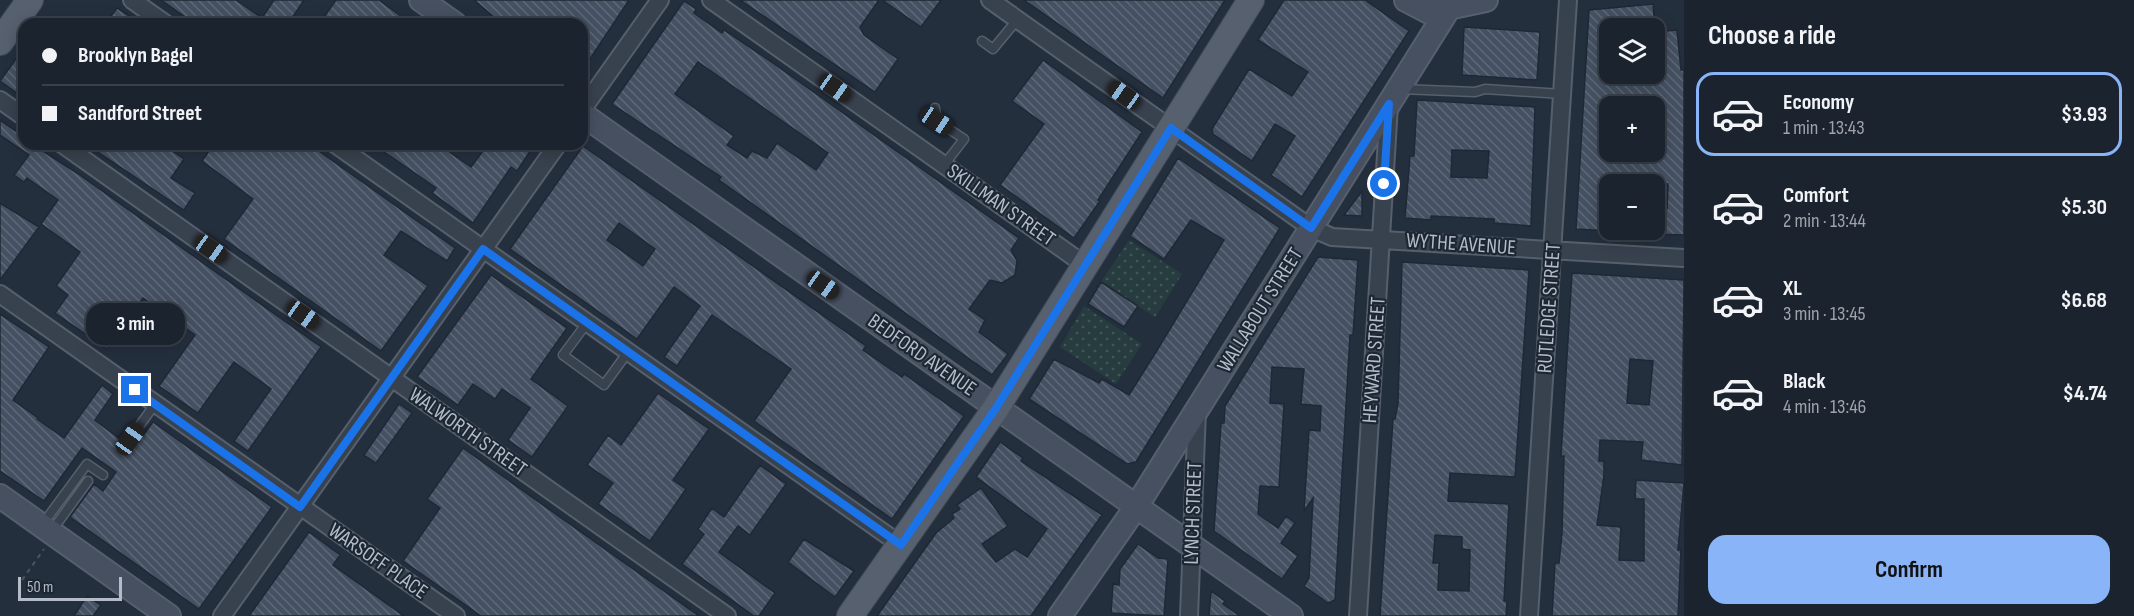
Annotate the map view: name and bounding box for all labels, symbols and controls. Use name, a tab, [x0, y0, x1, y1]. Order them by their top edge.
map controls	[1599, 18, 1665, 240]
button: layers	[1599, 18, 1665, 84]
text: Choose a ride	[1708, 20, 1836, 52]
text: Brooklyn Bagel	[78, 42, 193, 69]
car	[815, 70, 855, 106]
car	[1104, 77, 1144, 113]
icon: car	[1711, 87, 1765, 141]
text: Economy	[1783, 89, 1854, 116]
button: +	[1599, 96, 1665, 162]
text: Sandford Street	[78, 100, 202, 127]
text: $3.93	[2061, 101, 2107, 128]
car	[917, 103, 957, 139]
text: 1 min · 13:43	[1783, 116, 1865, 140]
street label: SKILLMAN STREET	[942, 158, 1060, 252]
route start	[1370, 170, 1397, 197]
button: −	[1599, 174, 1665, 240]
icon: car	[1711, 180, 1765, 234]
text: Comfort	[1783, 182, 1849, 209]
text: $5.30	[2061, 194, 2107, 221]
text: 2 min · 13:44	[1783, 209, 1866, 233]
street label: WYTHE AVENUE	[1405, 228, 1517, 260]
car	[191, 231, 231, 267]
street label: RUTLEDGE STREET	[1532, 241, 1566, 374]
street label: WALLABOUT STREET	[1212, 243, 1308, 377]
car	[803, 267, 843, 303]
icon: car	[1711, 273, 1765, 327]
text: XL	[1783, 275, 1802, 302]
text: $6.68	[2060, 287, 2107, 314]
street label: HEYWARD STREET	[1357, 296, 1391, 424]
car	[283, 297, 323, 333]
text: 3 min · 13:45	[1783, 302, 1866, 326]
callout: 3 min	[86, 303, 184, 345]
street label: BEDFORD AVENUE	[863, 309, 981, 401]
text: 3 min	[116, 312, 155, 336]
icon: car	[1711, 366, 1765, 420]
text: Black	[1783, 368, 1825, 395]
route end	[121, 376, 148, 403]
text: $4.74	[2063, 380, 2107, 407]
street label: WALWORTH STREET	[404, 382, 532, 482]
text: 4 min · 13:46	[1783, 395, 1866, 419]
car	[112, 419, 148, 459]
street label: LYNCH STREET	[1179, 461, 1207, 565]
street label: WARSOFF PLACE	[323, 518, 433, 604]
button: Confirm	[1708, 535, 2110, 604]
scale bar	[18, 574, 122, 602]
text: 50 m	[27, 578, 53, 597]

